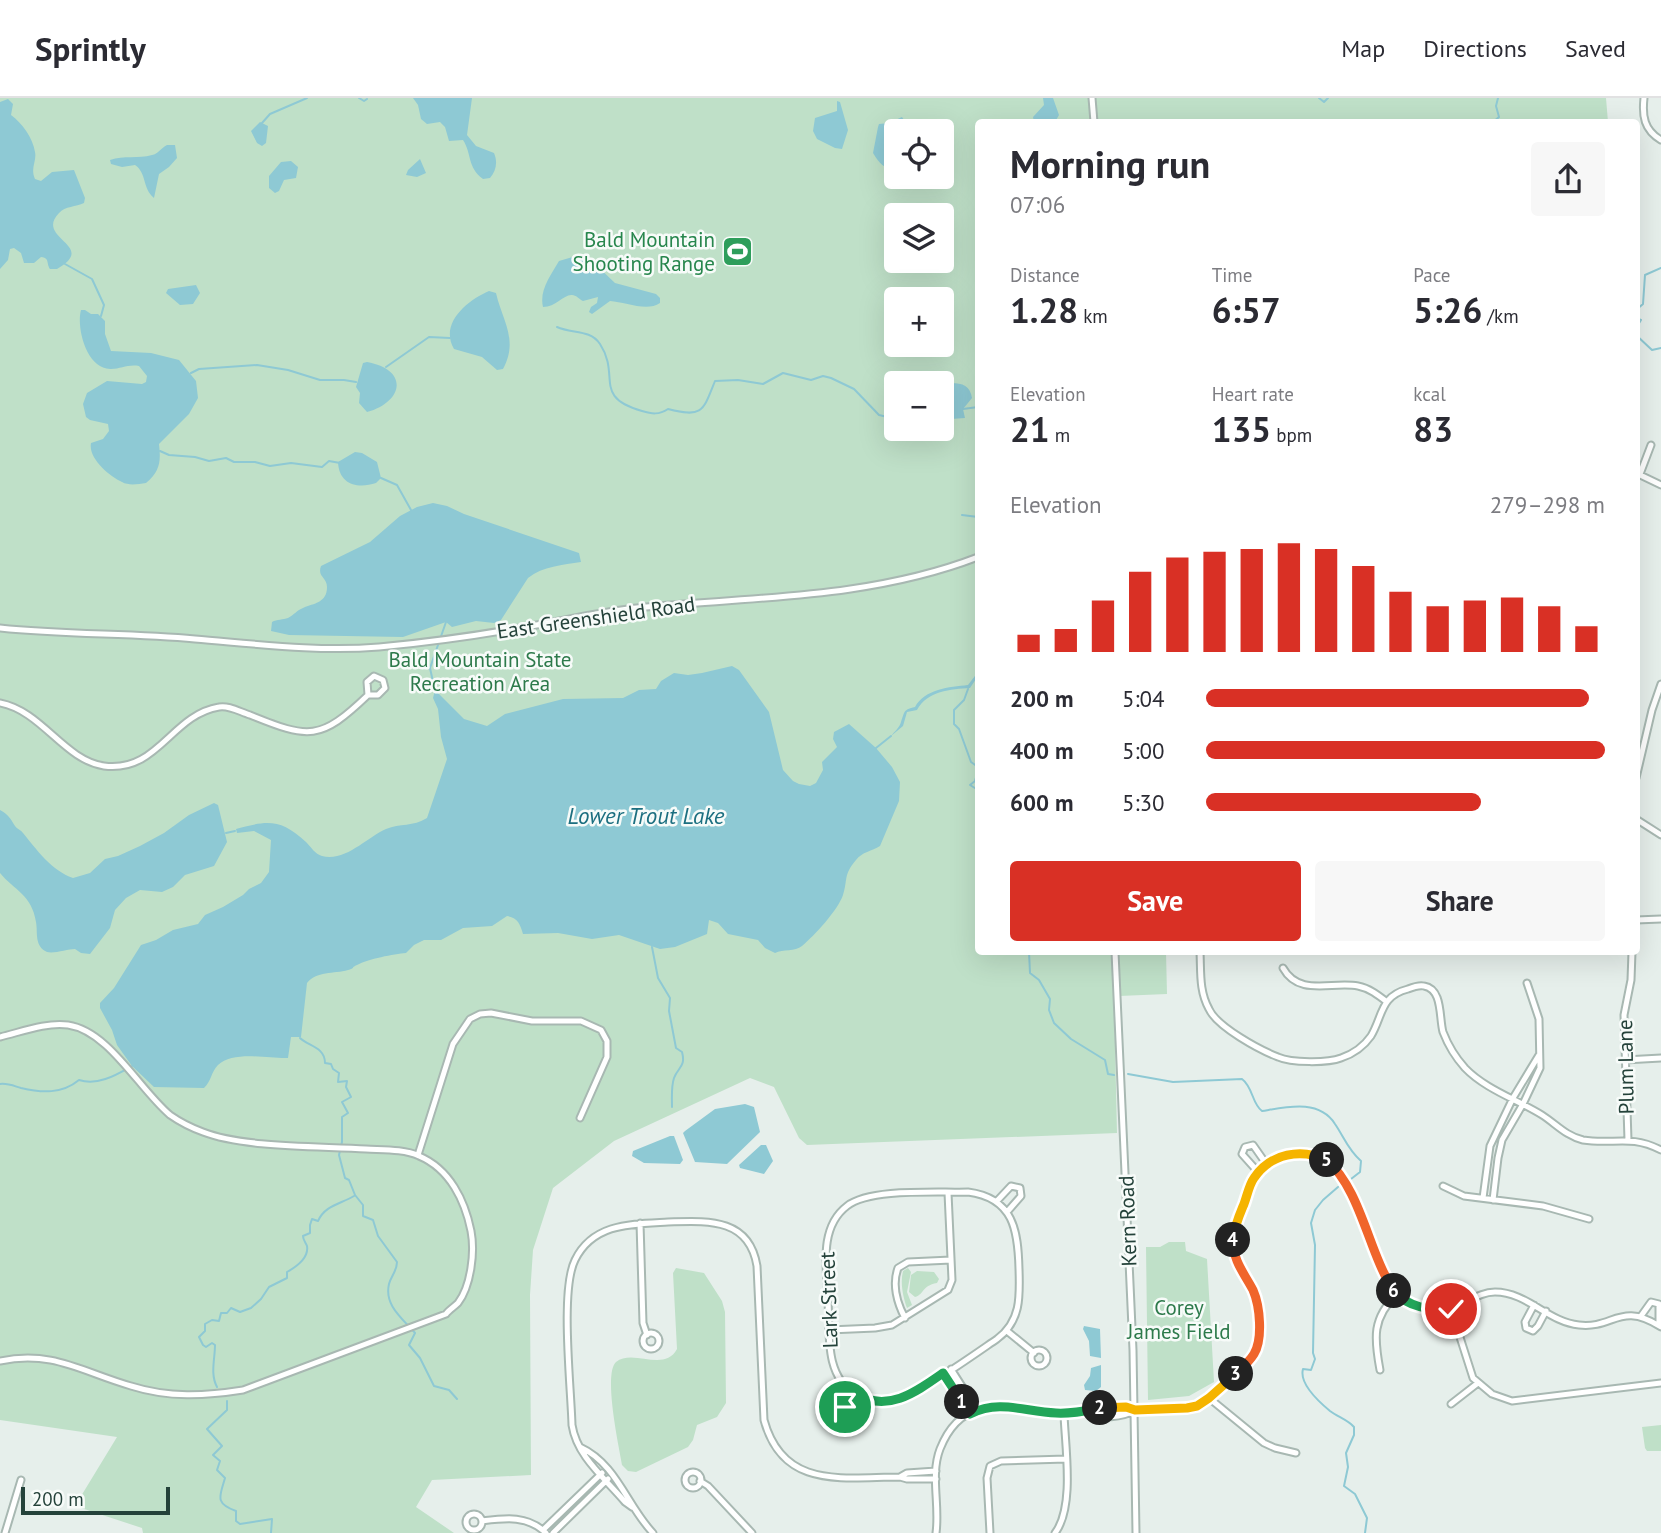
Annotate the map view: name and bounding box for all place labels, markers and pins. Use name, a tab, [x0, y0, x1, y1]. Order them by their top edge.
place label: Bald Mountain Shooting Range	[573, 226, 715, 277]
sports icon: Bald Mountain Shooting Range	[721, 235, 755, 269]
pin: 5	[1310, 1142, 1344, 1178]
pin: 4	[1216, 1222, 1250, 1258]
pin: 6	[1376, 1274, 1412, 1308]
pin	[1421, 1279, 1481, 1339]
pin: 3	[1218, 1356, 1254, 1392]
pin	[815, 1377, 875, 1437]
pin: 1	[944, 1384, 979, 1420]
pin: 2	[1082, 1390, 1118, 1426]

